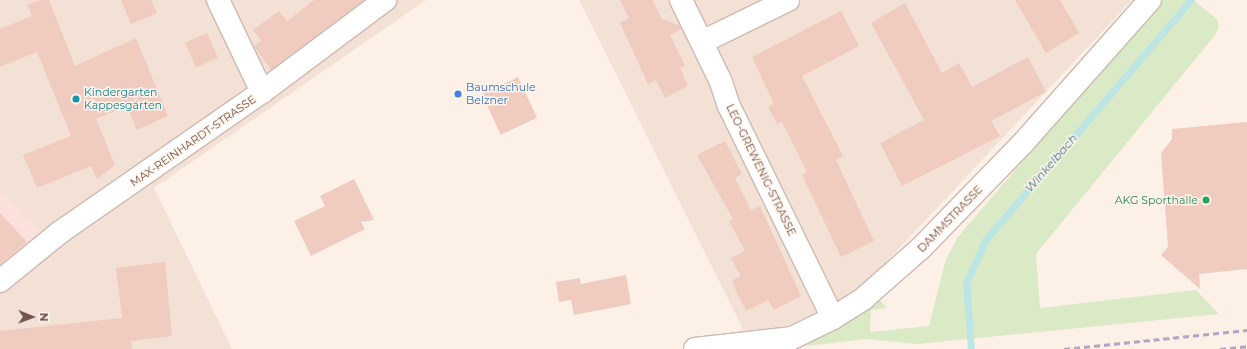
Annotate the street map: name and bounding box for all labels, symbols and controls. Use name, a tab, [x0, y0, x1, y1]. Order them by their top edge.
place label: Baumschule Belzner	[466, 81, 536, 107]
place label: Kindergarten Kappesgärten	[84, 86, 162, 112]
marker: Baumschule Belzner	[453, 89, 463, 99]
street label: MAX-REINHARDT-STRASSE	[128, 92, 258, 190]
marker: Kindergarten Kappesgärten	[71, 94, 81, 104]
street label: LEO-GREWENIG-STRASSE	[723, 102, 799, 238]
water label: Winkelbach	[1022, 131, 1080, 195]
street label: DAMMSTRASSE	[915, 183, 985, 255]
place label: AKG Sporthalle	[1115, 193, 1198, 207]
marker: AKG Sporthalle	[1201, 195, 1211, 205]
north arrow	[12, 297, 52, 337]
text: N	[37, 313, 51, 322]

